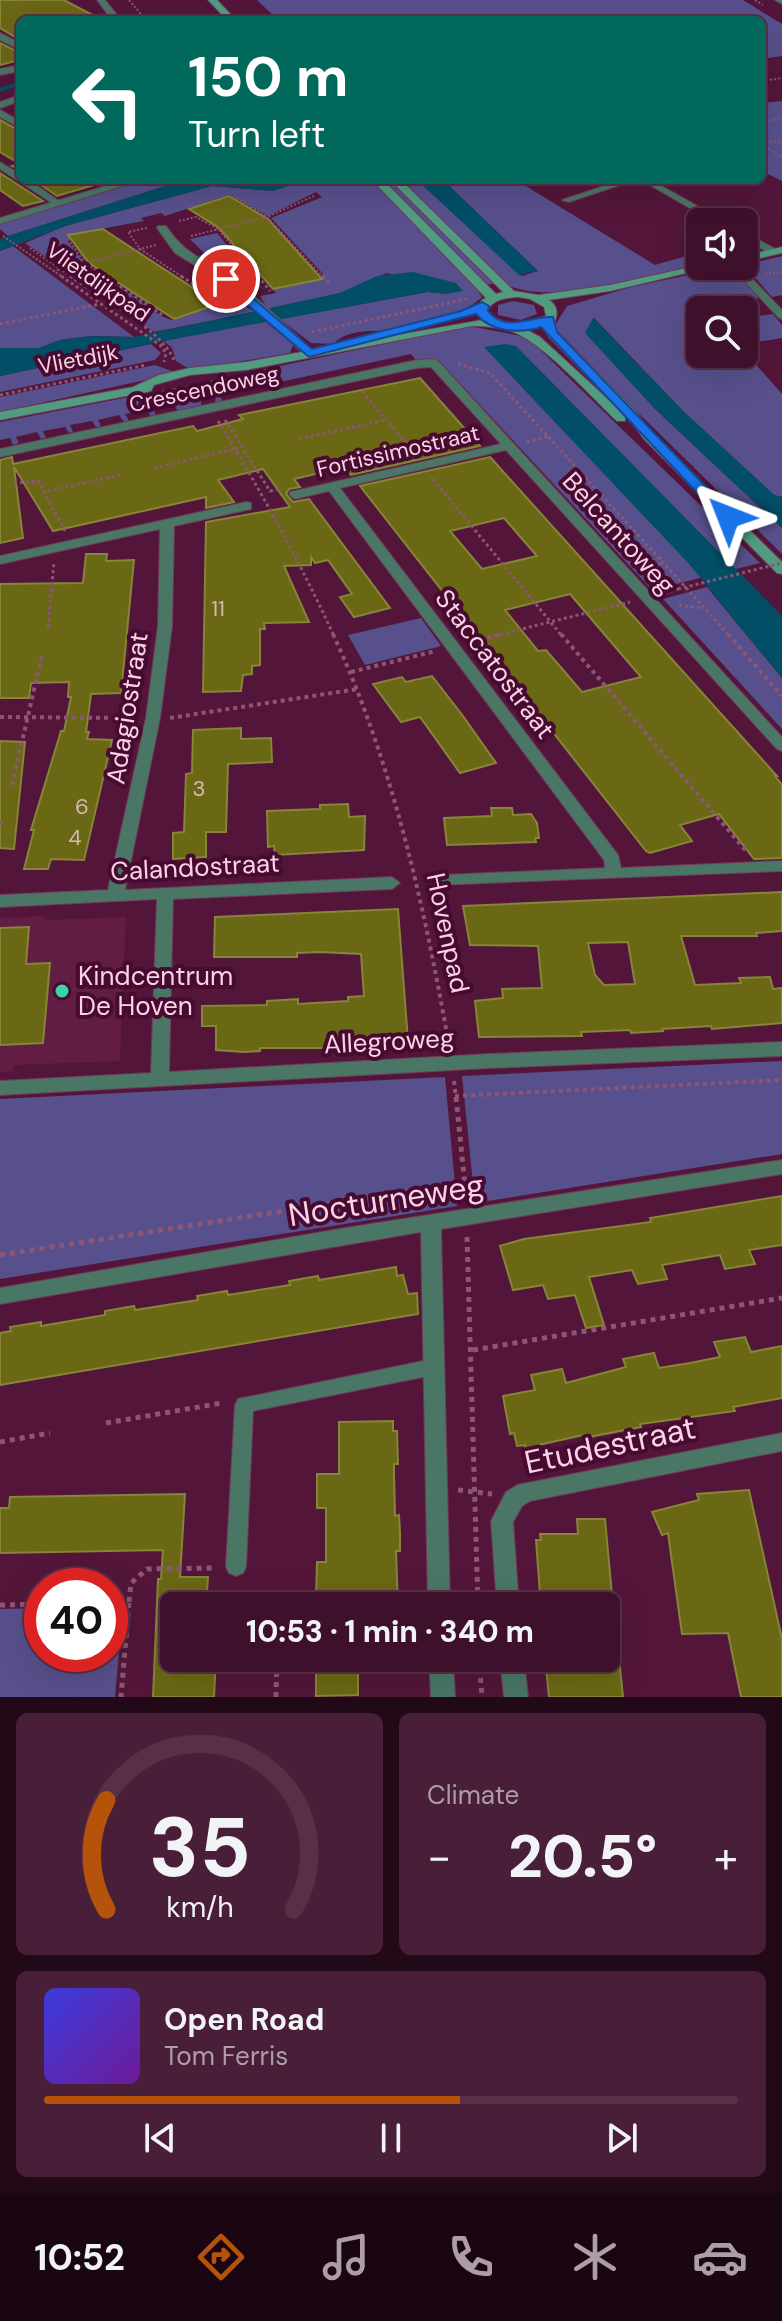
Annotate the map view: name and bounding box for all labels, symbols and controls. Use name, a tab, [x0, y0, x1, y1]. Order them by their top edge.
text: 150 m	[188, 40, 349, 113]
icon: left	[56, 48, 160, 152]
text: Turn left	[188, 111, 325, 158]
map controls	[686, 208, 758, 368]
button: sound	[686, 208, 758, 280]
street label: Vlietdijkpad	[40, 236, 156, 328]
pin	[192, 245, 260, 313]
icon: arrive	[204, 257, 248, 301]
button: search	[686, 296, 758, 368]
street label: Vlietdijk	[36, 337, 120, 381]
street label: Crescendoweg	[127, 359, 281, 419]
street label: Fortissimostraat	[314, 418, 482, 484]
street label: Belcantoweg	[555, 465, 683, 601]
position arrow	[686, 475, 770, 559]
street label: Staccatostraat	[428, 582, 562, 746]
house number: 11	[211, 594, 225, 623]
street label: Adagiostraat	[98, 629, 156, 787]
house number: 3	[192, 774, 206, 803]
house number: 6	[75, 792, 89, 821]
house number: 4	[68, 823, 82, 852]
street label: Calandostraat	[109, 846, 281, 888]
street label: Hovenpad	[419, 870, 477, 996]
place label: Kindcentrum De Hoven	[78, 959, 233, 1023]
marker: Kindcentrum De Hoven	[53, 982, 71, 1000]
street label: Allegroweg	[323, 1021, 455, 1061]
street label: Nocturneweg	[285, 1164, 487, 1236]
street label: Etudestraat	[521, 1406, 699, 1484]
speed limit sign: 40	[24, 1568, 128, 1672]
text: 10:53 · 1 min · 340 m	[246, 1612, 534, 1651]
text: Climate	[427, 1778, 519, 1812]
text: 35	[149, 1793, 250, 1902]
text: 20.5°	[508, 1817, 657, 1896]
text: −	[427, 1828, 451, 1886]
text: +	[714, 1828, 738, 1886]
text: km/h	[166, 1889, 233, 1926]
text: Open Road	[164, 2000, 324, 2039]
text: Tom Ferris	[164, 2039, 288, 2073]
icon: previous	[138, 2116, 182, 2160]
icon: pause	[369, 2116, 413, 2160]
icon: next	[600, 2116, 644, 2160]
icon: directions	[193, 2229, 249, 2285]
icon: music	[318, 2229, 374, 2285]
icon: phone	[443, 2229, 499, 2285]
icon: climate	[567, 2229, 623, 2285]
icon: car	[692, 2229, 748, 2285]
text: 10:52	[34, 2234, 125, 2281]

